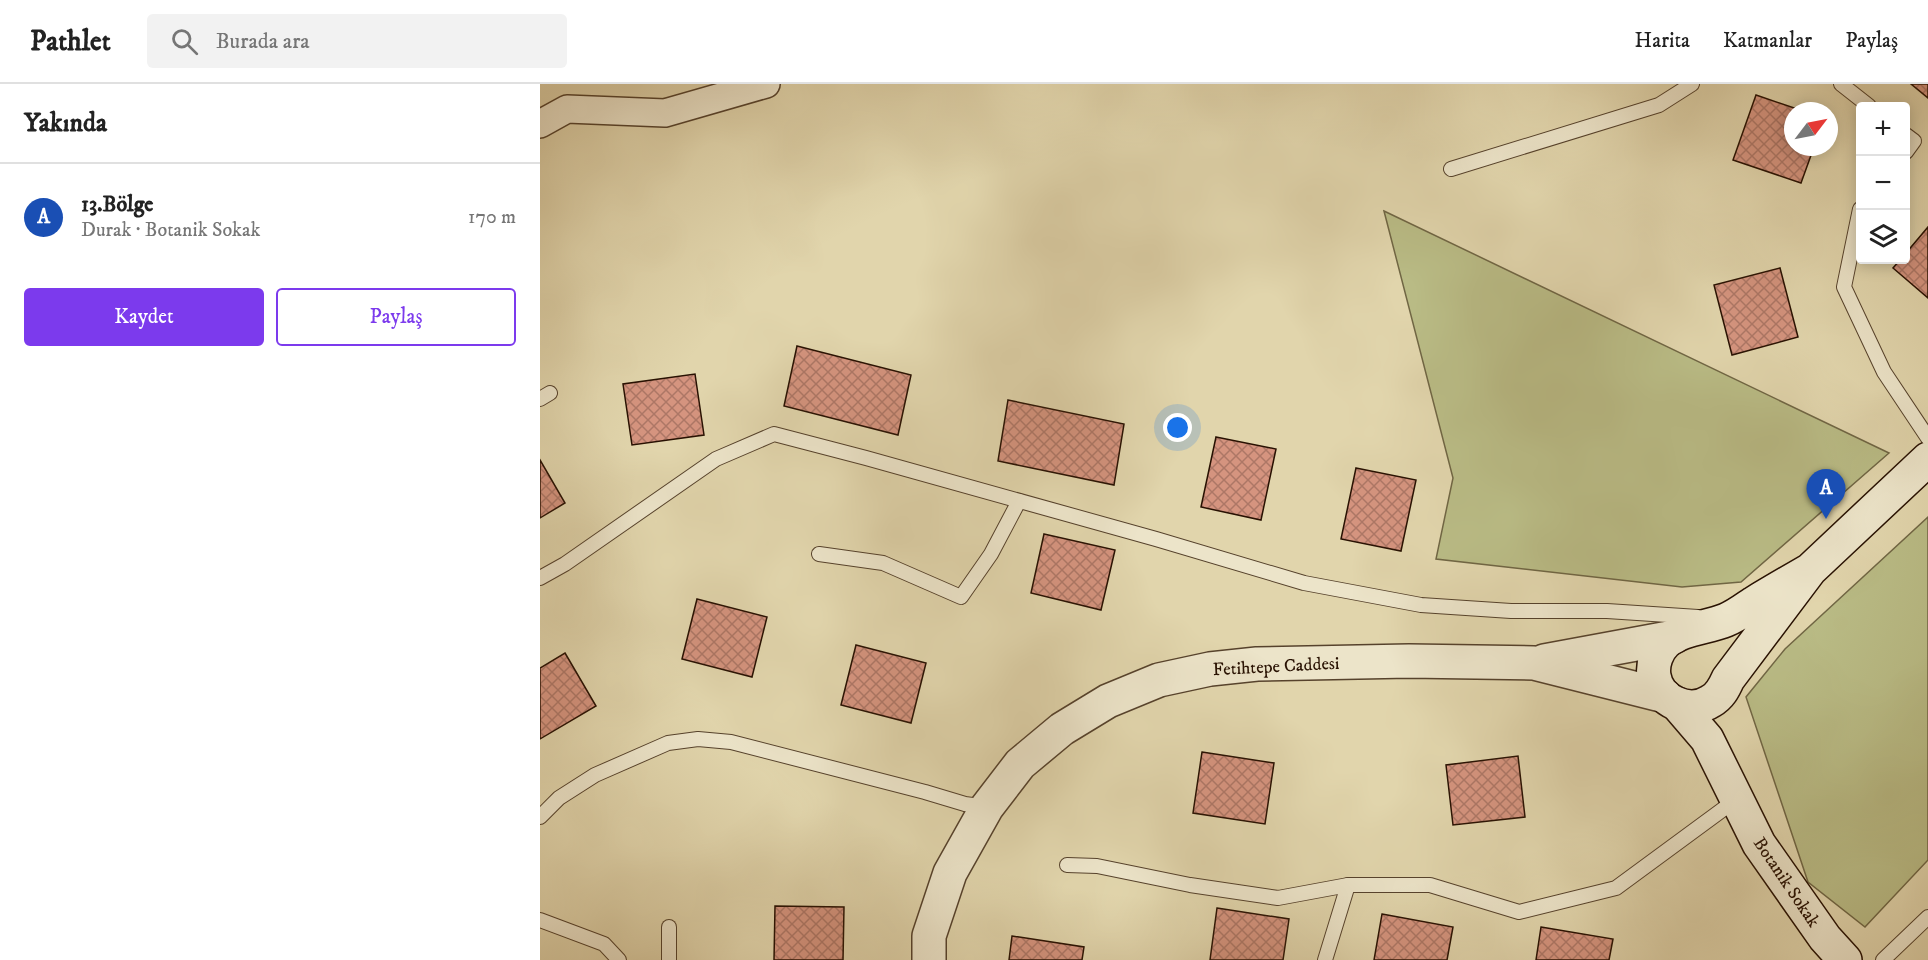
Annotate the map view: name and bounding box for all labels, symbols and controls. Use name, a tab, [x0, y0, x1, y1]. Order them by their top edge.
search box	[147, 14, 567, 68]
text: Pathlet	[30, 24, 111, 59]
icon: search	[168, 25, 201, 58]
text: Burada ara	[216, 28, 310, 55]
text: Harita	[1635, 28, 1690, 54]
text: Katmanlar	[1723, 28, 1812, 54]
text: Paylaş	[1845, 28, 1898, 54]
north arrow	[1784, 102, 1838, 156]
map controls	[1856, 102, 1910, 264]
button: +	[1856, 102, 1910, 156]
text: Yakında	[24, 107, 107, 140]
button: −	[1856, 156, 1910, 210]
text: 13.Bölge	[81, 191, 153, 218]
text: A	[37, 205, 50, 230]
text: 170 m	[468, 205, 516, 230]
button: layers	[1856, 210, 1910, 264]
text: Durak · Botanik Sokak	[81, 218, 260, 243]
button: Kaydet	[24, 288, 264, 346]
button: Paylaş	[276, 288, 516, 346]
your location	[1163, 413, 1192, 442]
pin: A	[1806, 470, 1846, 519]
street label: Fetihtepe Caddesi	[1212, 653, 1340, 681]
street label: Botanik Sokak	[1748, 833, 1824, 932]

